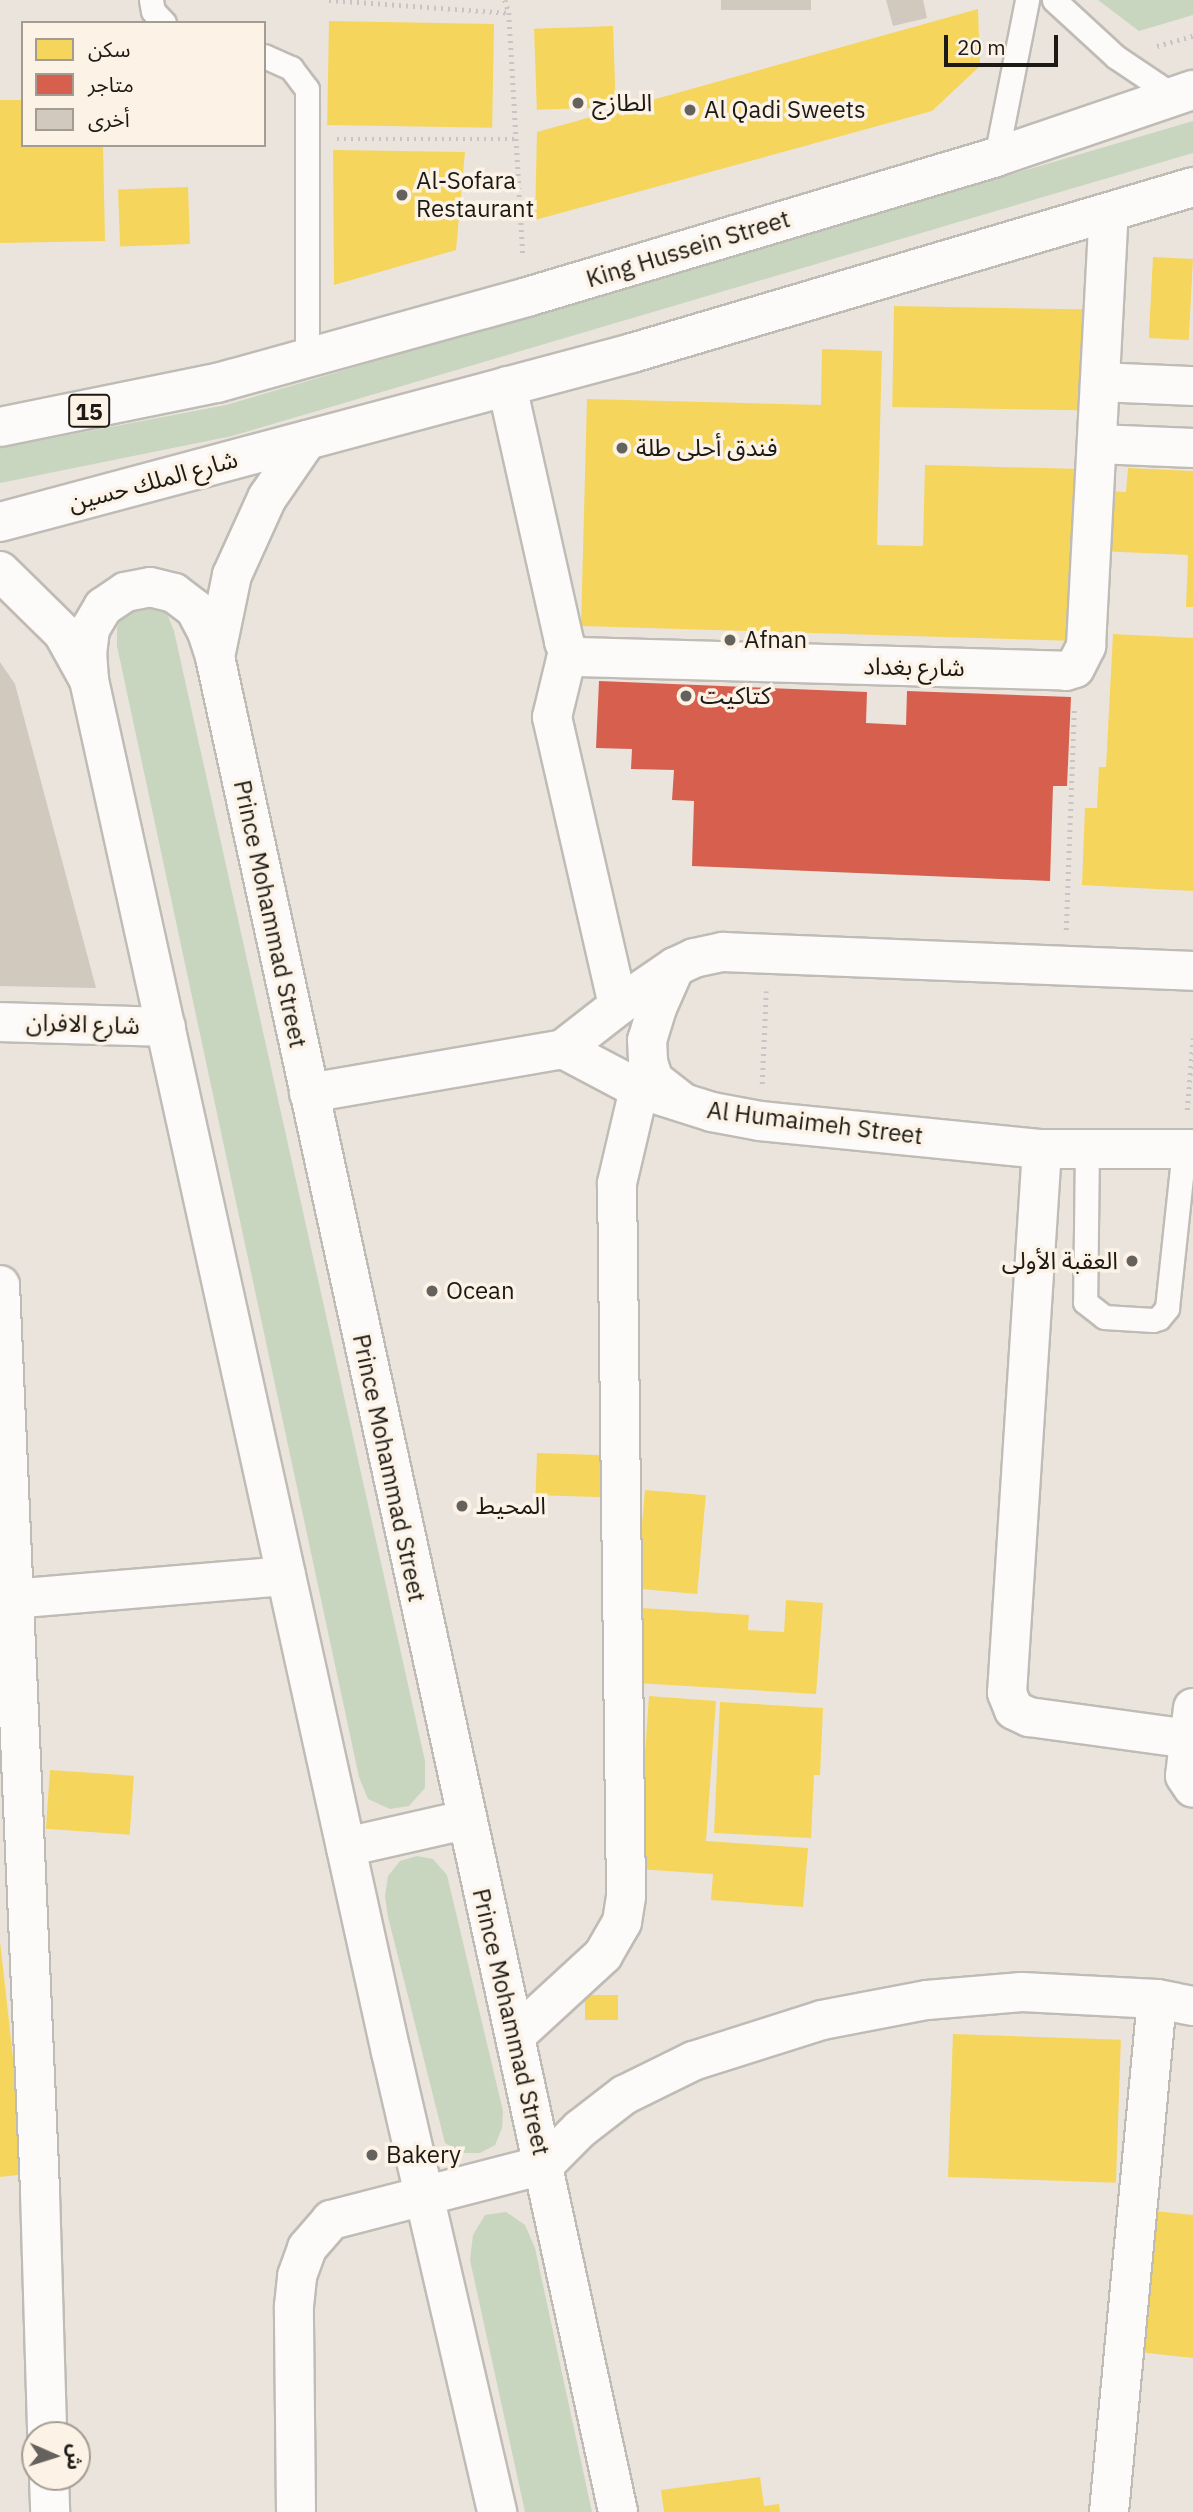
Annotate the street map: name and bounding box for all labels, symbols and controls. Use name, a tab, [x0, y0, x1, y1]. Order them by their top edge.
legend	[21, 21, 266, 147]
scale bar	[948, 21, 1062, 65]
text: 20 m	[957, 33, 1006, 61]
text: سكن	[88, 35, 130, 63]
text: متاجر	[88, 70, 134, 98]
place label: الطازج	[592, 89, 652, 117]
marker: الطازج	[570, 95, 586, 111]
place label: Al Qadi Sweets	[704, 96, 866, 124]
marker: Al Qadi Sweets	[682, 102, 698, 118]
text: أخرى	[88, 105, 130, 133]
place label: Al-Sofara Restaurant	[416, 167, 534, 223]
marker: Al-Sofara Restaurant	[394, 187, 410, 203]
street label: King Hussein Street	[583, 204, 793, 294]
road number: 15	[68, 392, 110, 430]
place label: فندق أحلى طلة	[636, 434, 777, 462]
marker: فندق أحلى طلة	[614, 440, 630, 456]
street label: شارع الملك حسين	[65, 445, 241, 517]
place label: Afnan	[744, 626, 807, 654]
marker: Afnan	[722, 632, 738, 648]
street label: شارع بغداد	[863, 652, 965, 682]
place label: كتاكيت	[700, 682, 771, 710]
marker: كتاكيت	[678, 688, 694, 704]
street label: Prince Mohammad Street	[228, 777, 312, 1051]
street label: شارع الافران	[26, 1008, 140, 1040]
street label: Al Humaimeh Street	[705, 1095, 925, 1151]
place label: العقبة الأولى	[1002, 1247, 1118, 1275]
marker: العقبة الأولى	[1124, 1253, 1140, 1269]
place label: Ocean	[446, 1277, 515, 1305]
marker: Ocean	[424, 1283, 440, 1299]
street label: Prince Mohammad Street	[347, 1331, 431, 1605]
place label: المحيط	[476, 1492, 546, 1520]
marker: المحيط	[454, 1498, 470, 1514]
street label: Prince Mohammad Street	[466, 1886, 556, 2158]
place label: Bakery	[386, 2141, 461, 2169]
marker: Bakery	[364, 2147, 380, 2163]
north arrow	[21, 2421, 91, 2491]
text: ش	[62, 2443, 88, 2471]

